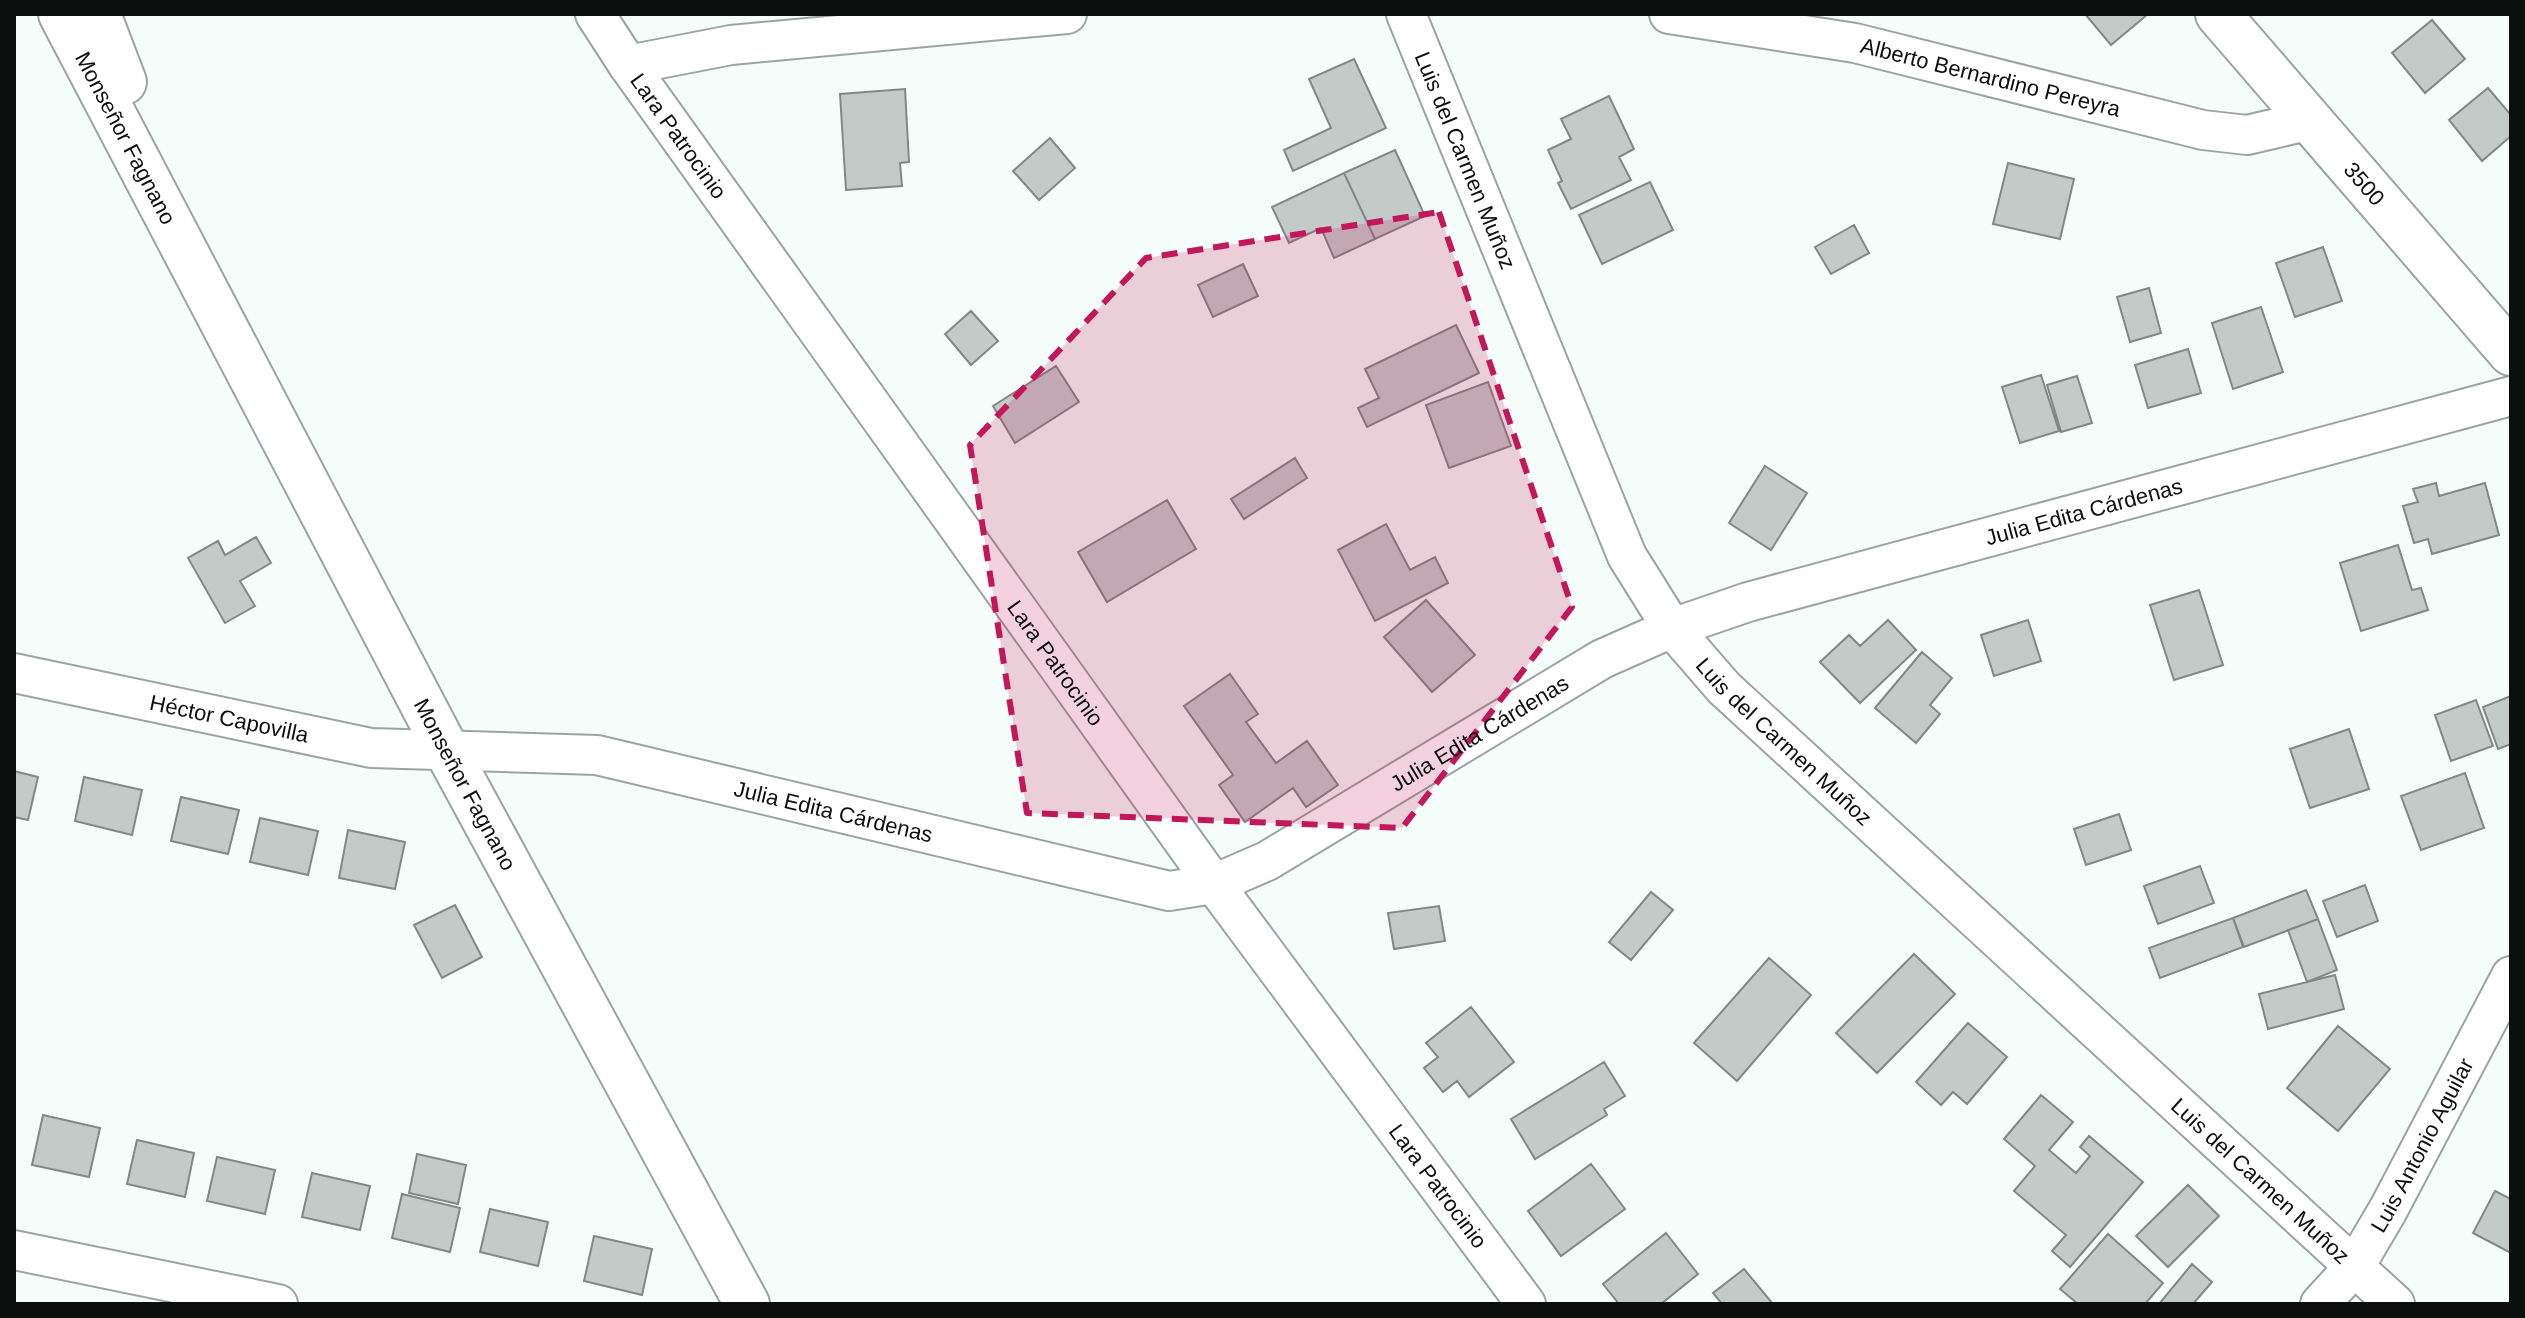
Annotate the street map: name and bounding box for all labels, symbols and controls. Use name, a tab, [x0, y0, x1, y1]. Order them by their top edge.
street label: Alberto Bernardino Pereyra	[1858, 33, 2124, 122]
street label: Monseñor Fagnano	[70, 48, 181, 229]
street label: Luis del Carmen Muñoz	[1410, 48, 1521, 273]
street label: Lara Patrocinio	[625, 69, 732, 204]
street label: 3500	[2339, 157, 2390, 211]
street label: Julia Edita Cárdenas	[1983, 473, 2185, 550]
street label: Lara Patrocinio	[1002, 596, 1109, 731]
street label: Luis del Carmen Muñoz	[1691, 653, 1877, 831]
street label: Julia Edita Cárdenas	[1386, 670, 1573, 797]
street label: Héctor Capovilla	[148, 690, 312, 748]
street label: Monseñor Fagnano	[409, 695, 521, 875]
street label: Julia Edita Cárdenas	[732, 776, 935, 847]
street label: Luis Antonio Aguilar	[2366, 1054, 2479, 1237]
street label: Luis del Carmen Muñoz	[2166, 1093, 2354, 1269]
street label: Lara Patrocinio	[1384, 1119, 1492, 1253]

